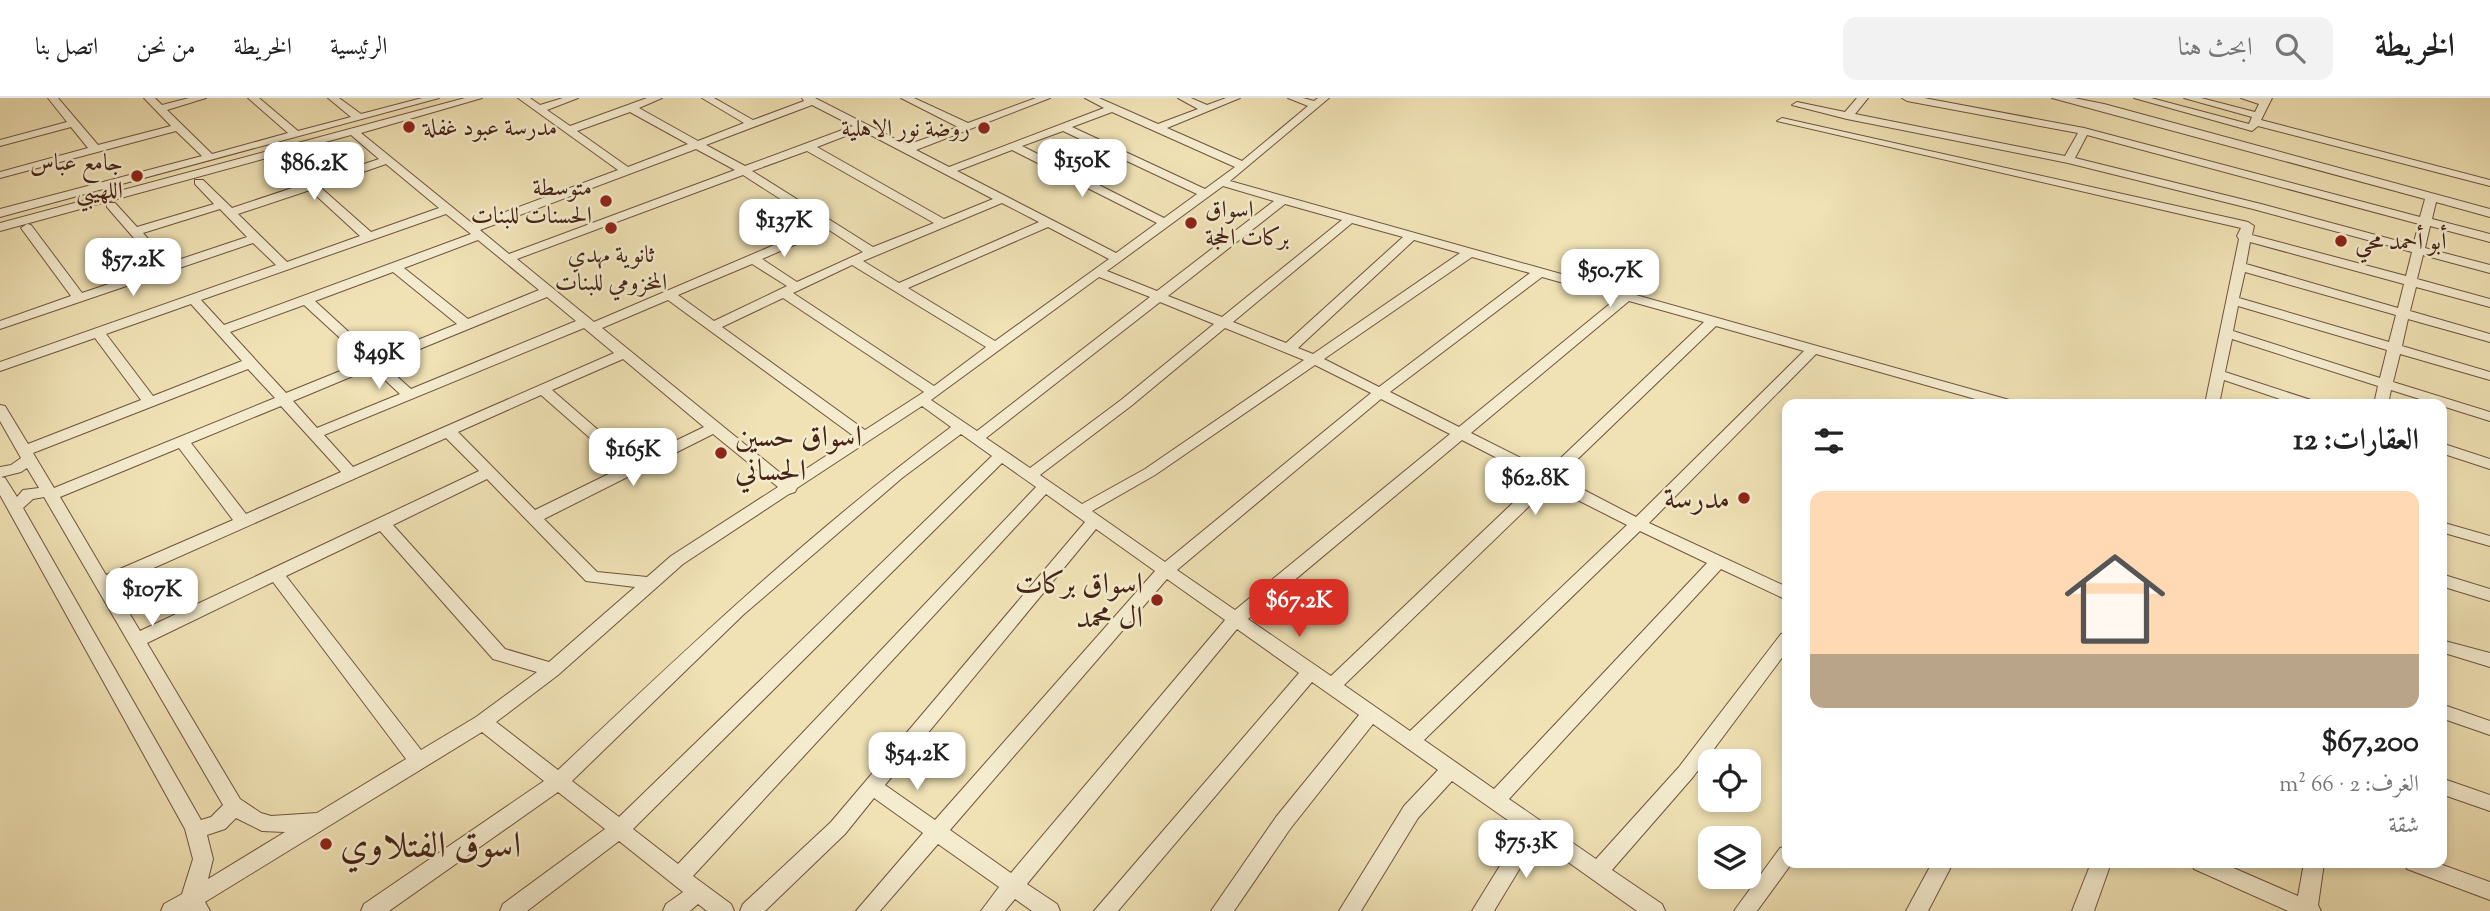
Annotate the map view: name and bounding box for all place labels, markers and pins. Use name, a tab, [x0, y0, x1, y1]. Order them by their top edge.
place label: مدرسة عبود غفلة	[422, 112, 557, 146]
place label: روضة نور الاهلية	[841, 113, 970, 147]
marker: مدرسة عبود غفلة	[401, 119, 417, 135]
marker: روضة نور الاهلية	[976, 120, 992, 136]
pin: $150K	[1033, 140, 1131, 199]
pin: $86.2K	[257, 142, 371, 202]
place label: جامع عباس اللهيبي	[30, 147, 123, 212]
marker: جامع عباس اللهيبي	[129, 168, 145, 184]
place label: متوسطة الحسنات للبنات	[471, 172, 592, 234]
marker: متوسطة الحسنات للبنات	[598, 193, 614, 209]
place label: اسواق بركات الحجة	[1205, 194, 1289, 256]
pin: $137K	[735, 200, 833, 259]
marker: اسواق بركات الحجة	[1183, 215, 1199, 231]
marker: ثانوية مهدي المخزومي للبنات	[603, 220, 619, 236]
place label: أبو أحمد محي	[2355, 224, 2447, 264]
marker: أبو أحمد محي	[2333, 233, 2349, 249]
pin: $57.2K	[76, 238, 190, 298]
place label: ثانوية مهدي المخزومي للبنات	[555, 239, 667, 301]
pin: $50.7K	[1553, 250, 1667, 309]
pin: $49K	[338, 331, 420, 391]
place label: اسواق حسين الحساني	[735, 417, 862, 494]
pin: $165K	[584, 428, 682, 488]
marker: اسواق حسين الحساني	[713, 445, 729, 461]
pin: $62.8K	[1478, 458, 1592, 517]
place label: مدرسة	[1664, 479, 1730, 522]
marker: مدرسة	[1736, 490, 1752, 506]
place label: اسواق بركات ال محمد	[1015, 564, 1143, 641]
pin: $107K	[103, 568, 201, 628]
pin: $67.2K	[1242, 580, 1356, 639]
marker: اسواق بركات ال محمد	[1149, 592, 1165, 608]
pin: $54.2K	[860, 732, 974, 792]
pin: $75.3K	[1469, 820, 1583, 880]
place label: اسوق الفتلاوي	[340, 821, 521, 875]
marker: اسوق الفتلاوي	[318, 836, 334, 852]

